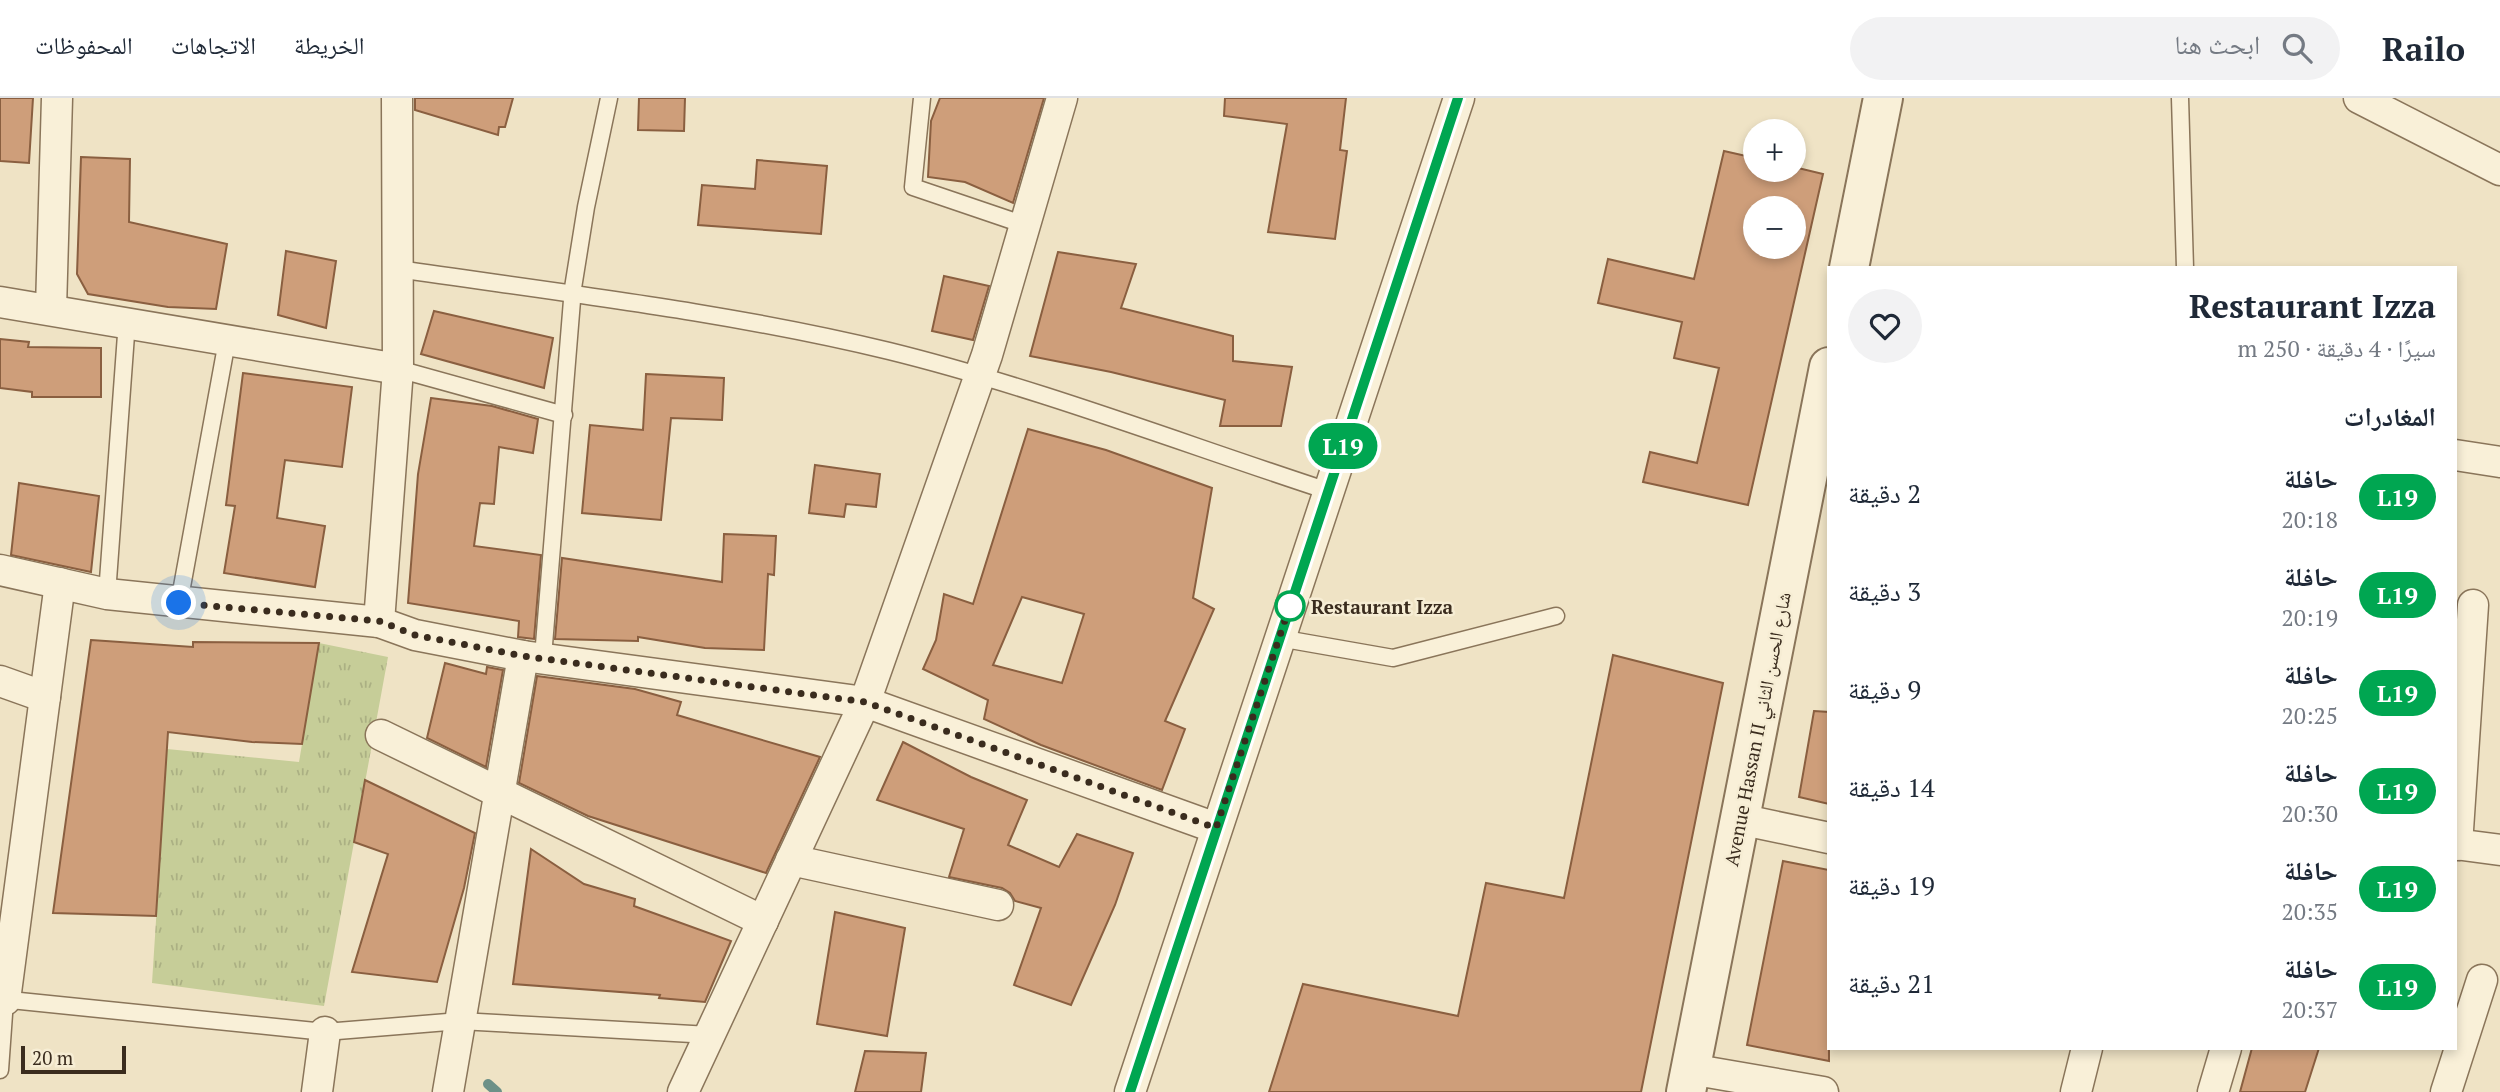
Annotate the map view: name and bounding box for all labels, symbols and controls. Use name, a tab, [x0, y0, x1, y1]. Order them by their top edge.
search box	[1850, 17, 2340, 80]
text: ابحث هنا	[2175, 27, 2260, 61]
text: Railo	[2382, 27, 2465, 70]
text: المحفوظات	[35, 29, 133, 61]
text: الاتجاهات	[171, 29, 256, 61]
text: الخريطة	[294, 29, 365, 61]
icon: search	[2278, 29, 2316, 67]
map controls	[1743, 119, 1806, 259]
button: +	[1743, 119, 1806, 182]
button: −	[1743, 196, 1806, 259]
text: Restaurant Izza	[2189, 284, 2436, 327]
button: heart	[1848, 289, 1922, 363]
text: سيرًا · 4 دقيقة · 250 m	[2238, 333, 2436, 364]
text: المغادرات	[2344, 399, 2436, 433]
line badge: L19	[1303, 423, 1383, 469]
text: L19	[1322, 430, 1364, 462]
text: حافلة	[2284, 461, 2338, 495]
text: 2 دقيقة	[1848, 476, 1921, 510]
text: L19	[2377, 481, 2418, 513]
text: 20:18	[2281, 504, 2338, 535]
text: حافلة	[2284, 559, 2338, 593]
text: 3 دقيقة	[1848, 574, 1921, 608]
text: L19	[2377, 579, 2418, 611]
your location	[161, 585, 196, 620]
street label: Avenue Hassan II شارع الحسن الثاني	[1718, 590, 1800, 869]
marker: Restaurant Izza	[1275, 591, 1305, 621]
place label: Restaurant Izza	[1311, 594, 1454, 619]
text: 20:19	[2281, 602, 2338, 633]
text: حافلة	[2284, 657, 2338, 691]
text: 9 دقيقة	[1848, 672, 1921, 706]
text: L19	[2377, 677, 2418, 709]
text: 20:25	[2281, 700, 2338, 731]
text: حافلة	[2284, 755, 2338, 789]
text: 14 دقيقة	[1848, 770, 1935, 804]
text: L19	[2377, 775, 2418, 807]
text: 20:30	[2281, 798, 2338, 829]
text: حافلة	[2284, 853, 2338, 887]
text: 19 دقيقة	[1848, 868, 1935, 902]
text: L19	[2377, 873, 2418, 905]
text: 20:35	[2281, 896, 2338, 927]
text: حافلة	[2284, 951, 2338, 985]
text: 21 دقيقة	[1848, 966, 1935, 1000]
text: L19	[2377, 971, 2418, 1003]
text: 20:37	[2281, 994, 2338, 1025]
scale bar	[21, 1043, 126, 1075]
text: 20 m	[32, 1045, 73, 1070]

